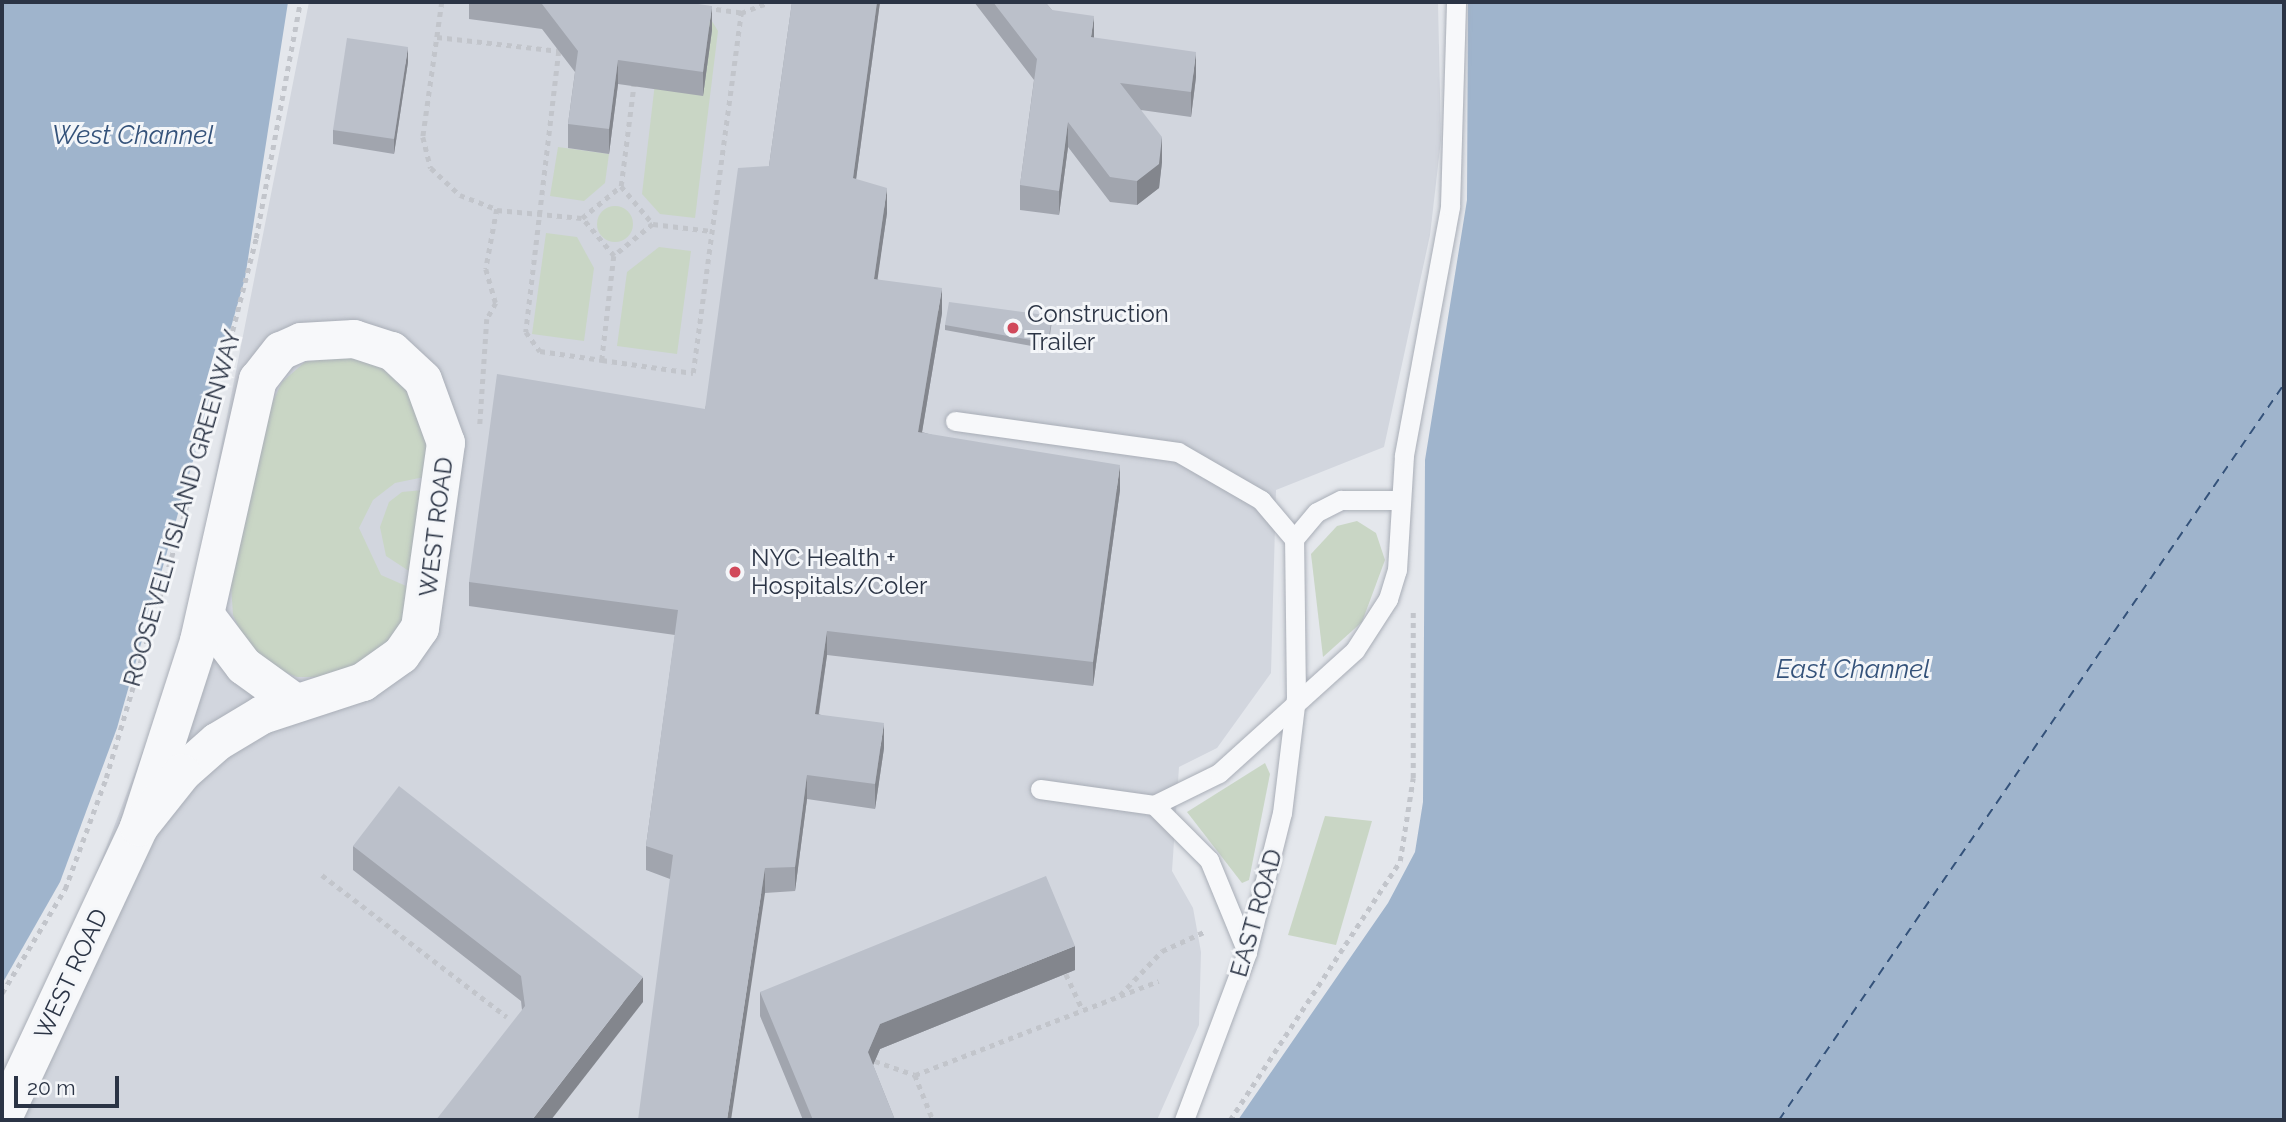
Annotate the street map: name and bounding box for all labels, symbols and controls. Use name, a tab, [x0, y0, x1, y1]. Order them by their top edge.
water label: West Channel	[52, 120, 214, 152]
place label: Construction Trailer	[1027, 300, 1169, 356]
marker: Construction Trailer	[1005, 320, 1021, 336]
street label: ROOSEVELT ISLAND GREENWAY	[117, 326, 247, 690]
street label: WEST ROAD	[413, 455, 459, 599]
place label: NYC Health + Hospitals/Coler	[751, 544, 927, 600]
marker: NYC Health + Hospitals/Coler	[725, 562, 745, 582]
water label: East Channel	[1776, 654, 1930, 686]
street label: EAST ROAD	[1224, 845, 1288, 981]
street label: WEST ROAD	[28, 904, 114, 1044]
scale bar	[18, 1062, 122, 1106]
text: 20 m	[27, 1075, 75, 1100]

